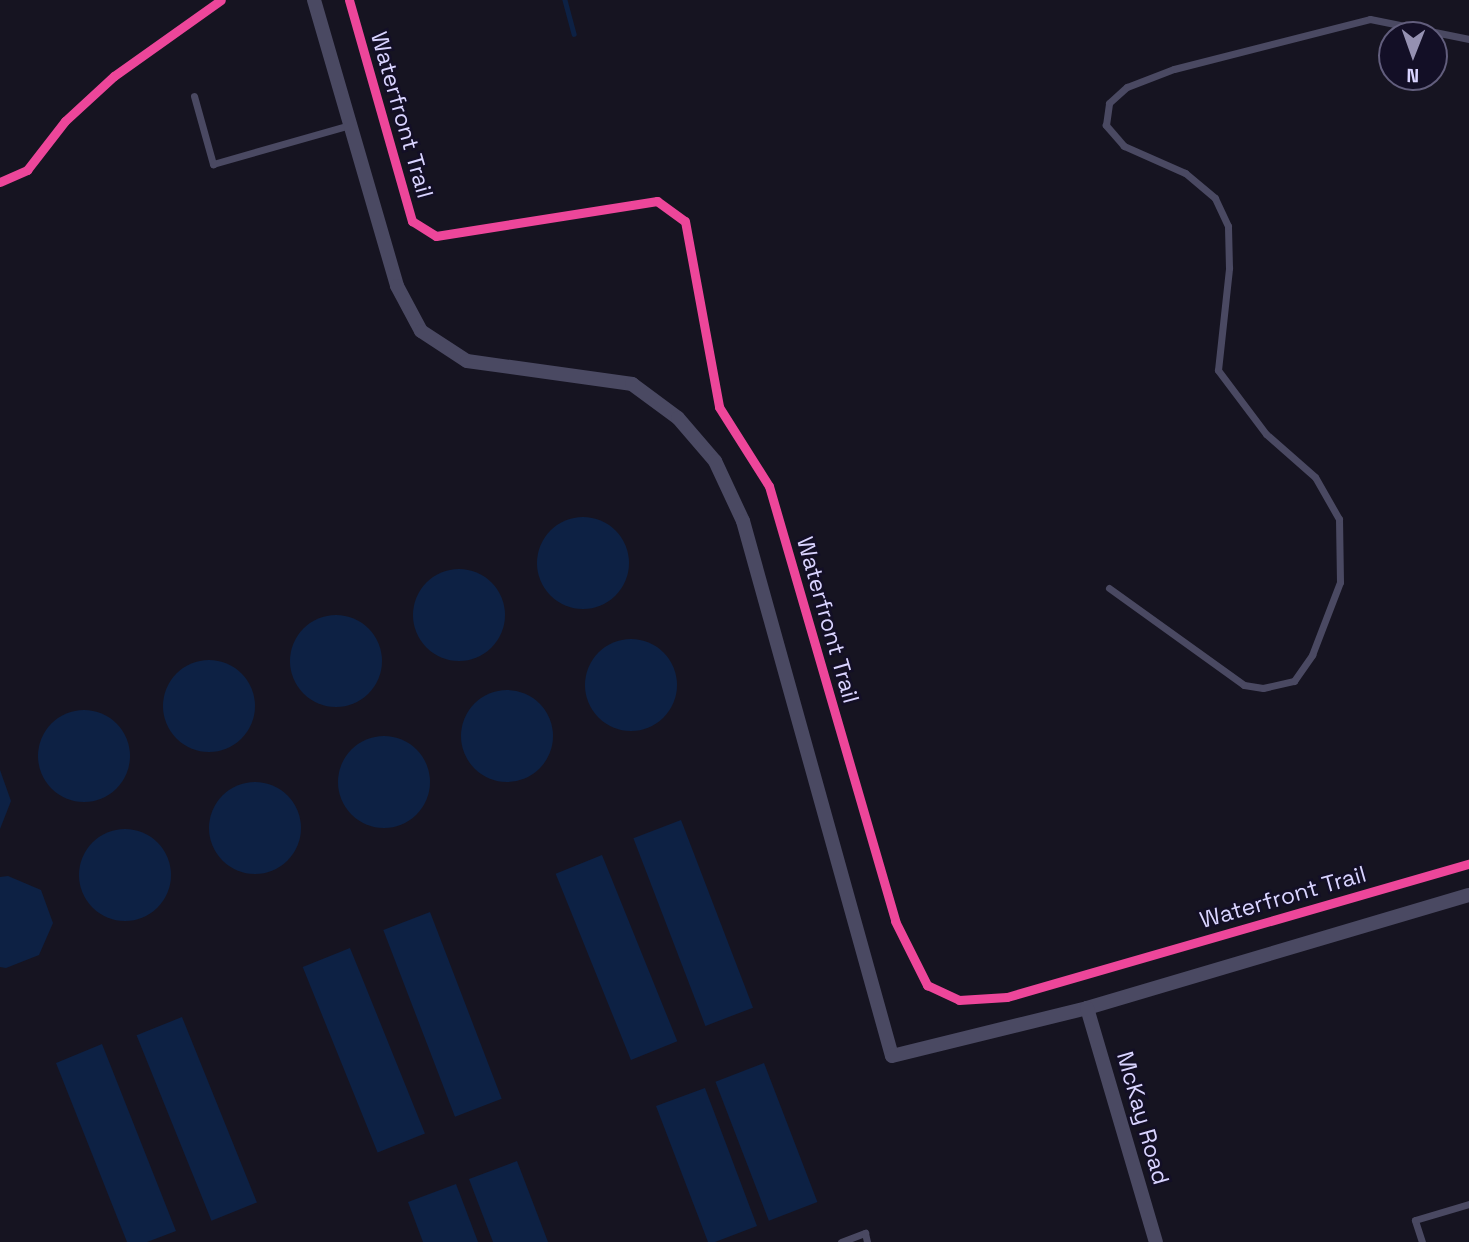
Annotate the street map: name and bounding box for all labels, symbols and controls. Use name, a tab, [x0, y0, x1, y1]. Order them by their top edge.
north arrow	[1378, 21, 1448, 91]
street label: Waterfront Trail	[365, 28, 439, 202]
text: N	[1406, 63, 1419, 88]
street label: Waterfront Trail	[791, 533, 865, 707]
street label: Waterfront Trail	[1196, 860, 1370, 934]
street label: McKay Road	[1111, 1048, 1175, 1188]

